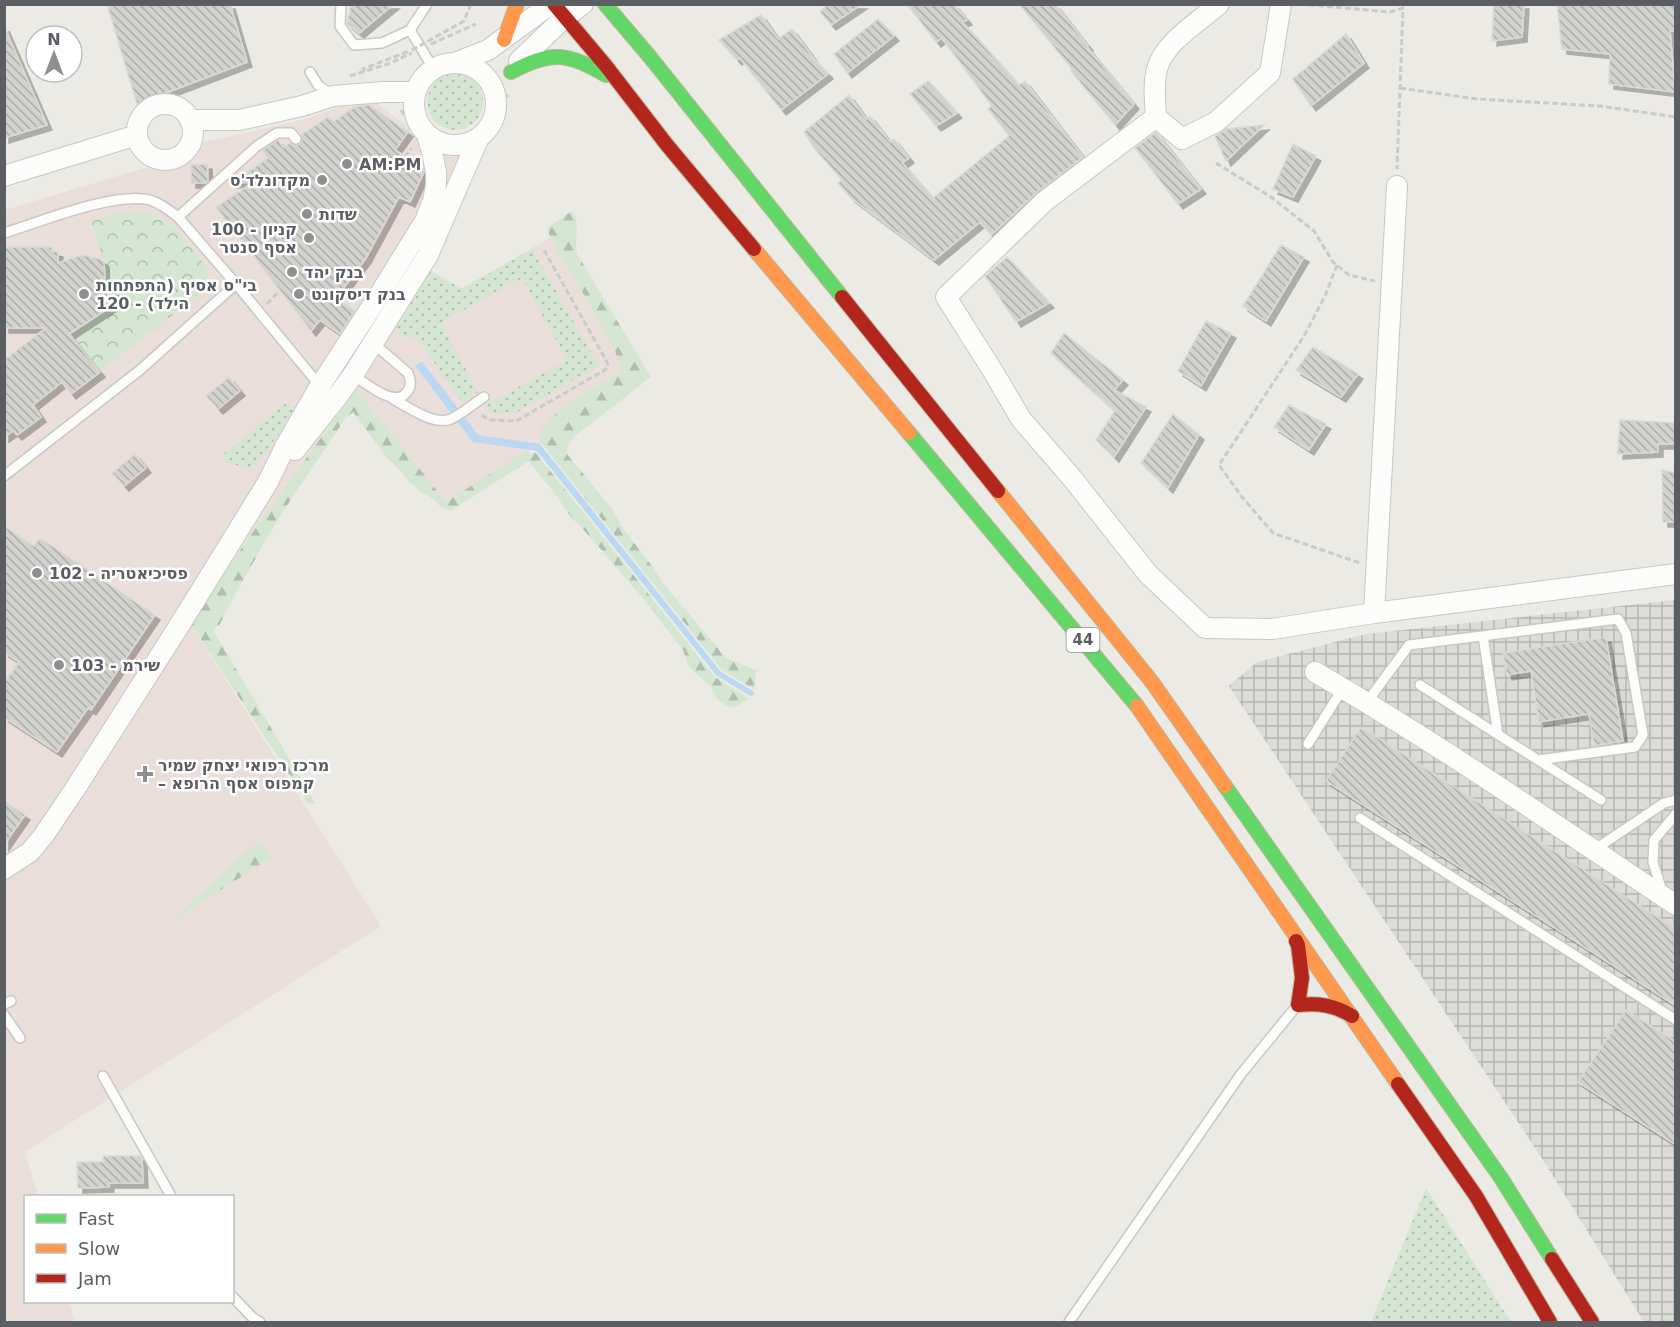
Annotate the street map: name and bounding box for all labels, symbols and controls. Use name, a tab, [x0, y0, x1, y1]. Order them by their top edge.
north arrow	[24, 24, 84, 84]
text: N	[47, 30, 61, 49]
place label: AM:PM	[359, 155, 421, 174]
marker: AM:PM	[340, 157, 354, 171]
place label: מקדונלד'ס	[230, 171, 310, 190]
marker: מקדונלד'ס	[315, 173, 329, 187]
place label: שדות	[319, 205, 357, 224]
marker: שדות	[300, 207, 314, 221]
place label: 100 - קניון אסף סנטר	[211, 220, 297, 257]
marker: 100 - קניון אסף סנטר	[302, 231, 316, 245]
place label: בנק יהד	[304, 263, 364, 282]
marker: בנק יהד	[285, 265, 299, 279]
place label: בי"ס אסיף (התפתחות הילד) - 120	[96, 276, 257, 313]
place label: בנק דיסקונט	[311, 285, 406, 304]
marker: בי"ס אסיף (התפתחות הילד) - 120	[77, 287, 91, 301]
marker: בנק דיסקונט	[292, 287, 306, 301]
place label: 102 - פסיכיאטריה	[49, 564, 188, 583]
marker: 102 - פסיכיאטריה	[30, 566, 44, 580]
road number: 44	[1066, 628, 1100, 652]
place label: 103 - שירמ	[71, 656, 160, 675]
marker: 103 - שירמ	[52, 658, 66, 672]
place label: מרכז רפואי יצחק שמיר – קמפוס אסף הרופא	[158, 756, 329, 793]
marker: מרכז רפואי יצחק שמיר – קמפוס אסף הרופא	[136, 765, 154, 783]
legend	[24, 1195, 234, 1303]
text: Fast	[78, 1208, 114, 1229]
text: Slow	[78, 1238, 120, 1259]
text: Jam	[77, 1268, 112, 1289]

